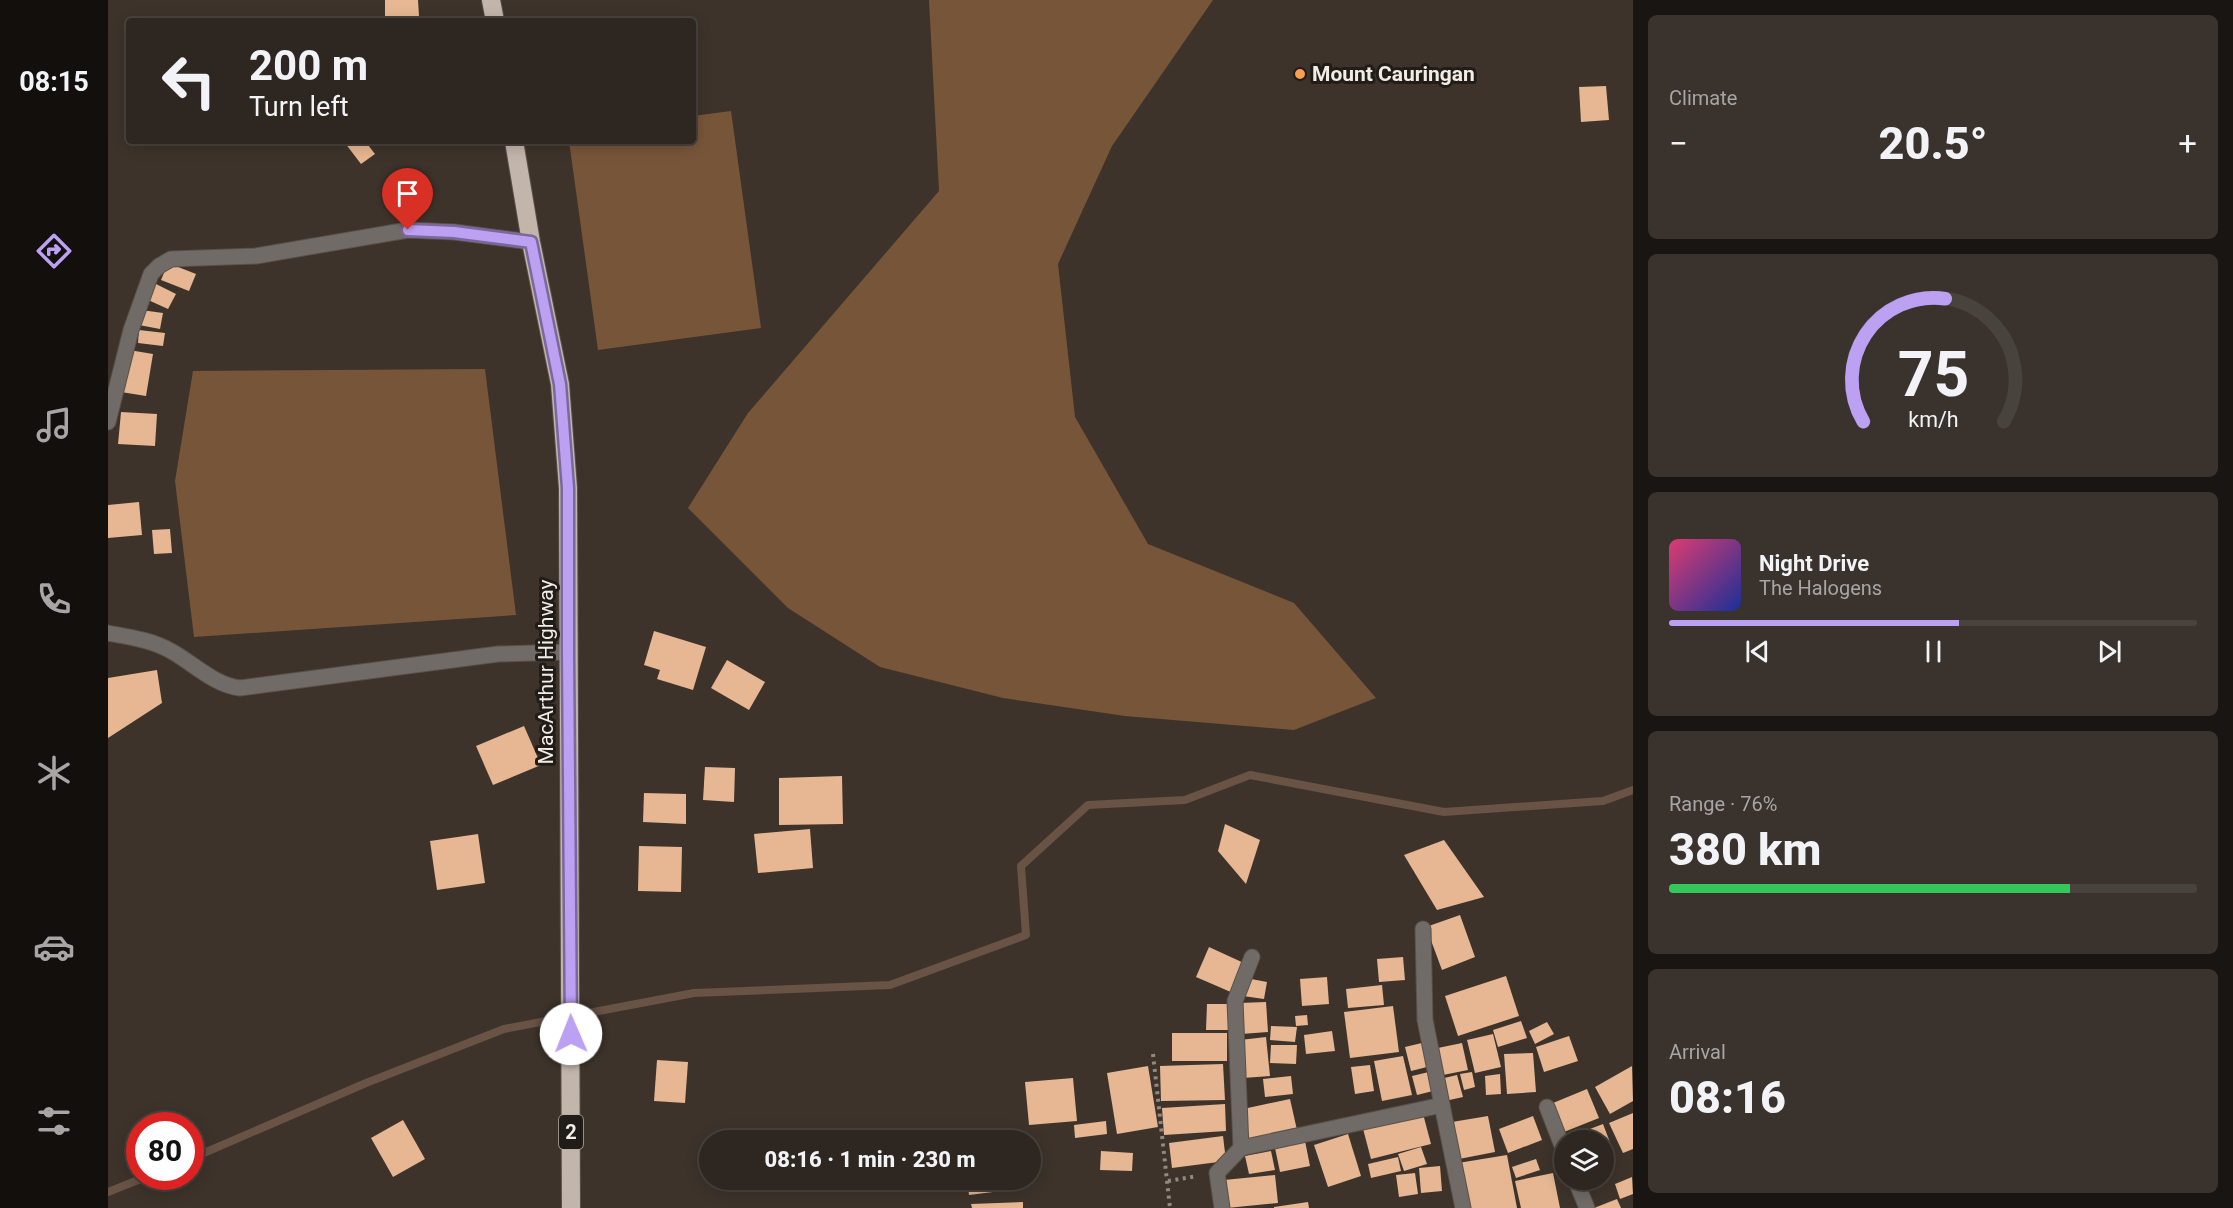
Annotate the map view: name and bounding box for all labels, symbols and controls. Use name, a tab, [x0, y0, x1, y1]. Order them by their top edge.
text: 200 m	[249, 41, 368, 90]
icon: left	[150, 42, 228, 120]
place label: Mount Cauringan	[1312, 62, 1475, 86]
text: 08:15	[19, 66, 89, 98]
marker: Mount Cauringan	[1293, 67, 1307, 81]
text: Climate	[1669, 86, 1737, 110]
text: Turn left	[249, 91, 349, 123]
text: 20.5°	[1879, 117, 1988, 170]
text: −	[1669, 124, 1688, 163]
text: +	[2178, 124, 2197, 163]
pin	[382, 168, 433, 230]
icon: arrive	[391, 177, 424, 210]
icon: directions	[33, 230, 75, 272]
text: 75	[1897, 339, 1969, 412]
icon: music	[33, 404, 75, 446]
text: km/h	[1908, 408, 1958, 433]
text: Night Drive	[1759, 551, 1869, 576]
text: The Halogens	[1759, 576, 1882, 600]
icon: phone	[33, 578, 75, 620]
street label: MacArthur Highway	[534, 580, 558, 764]
icon: previous	[1741, 635, 1774, 668]
icon: pause	[1917, 635, 1950, 668]
icon: next	[2093, 635, 2126, 668]
icon: climate	[33, 752, 75, 794]
text: Range · 76%	[1669, 792, 1777, 816]
text: 380 km	[1669, 823, 1821, 876]
icon: car	[33, 926, 75, 968]
position arrow	[539, 1002, 603, 1066]
text: Arrival	[1669, 1040, 1726, 1064]
text: 08:16	[1669, 1071, 1786, 1124]
icon: filters	[33, 1100, 75, 1142]
speed limit sign: 80	[126, 1112, 204, 1190]
road number: 2	[559, 1115, 583, 1149]
map controls	[1554, 1130, 1614, 1190]
button: layers	[1554, 1130, 1614, 1190]
text: 08:16 · 1 min · 230 m	[765, 1147, 975, 1172]

